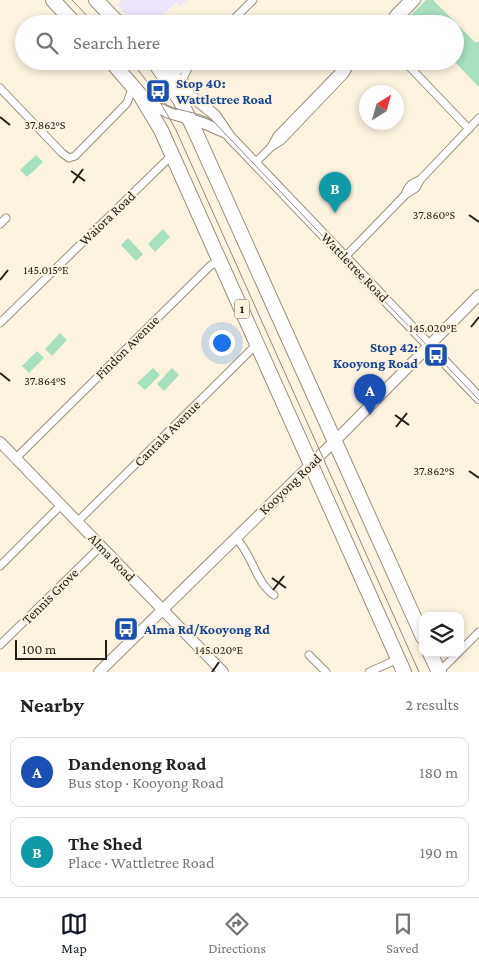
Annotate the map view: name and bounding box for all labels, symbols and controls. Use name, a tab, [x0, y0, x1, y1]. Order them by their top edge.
search box	[15, 15, 464, 70]
icon: search	[33, 29, 61, 57]
text: Search here	[73, 32, 160, 53]
place label: Stop 40: Wattletree Road	[175, 75, 273, 107]
bus stop icon: Stop 40: Wattletree Road	[145, 78, 171, 104]
north arrow	[359, 85, 404, 130]
text: 37.862°S	[25, 118, 66, 132]
pin: B	[319, 172, 351, 213]
street label: Waiora Road	[76, 187, 139, 249]
text: 37.860°S	[413, 208, 456, 222]
street label: Wattletree Road	[318, 229, 393, 306]
text: 145.015°E	[23, 263, 69, 277]
road number: 1	[234, 300, 250, 318]
street label: Findon Avenue	[92, 312, 162, 382]
text: 145.020°E	[409, 321, 457, 335]
your location	[209, 330, 235, 356]
place label: Stop 42: Kooyong Road	[333, 339, 418, 371]
bus stop icon: Stop 42: Kooyong Road	[423, 342, 449, 368]
text: 37.864°S	[24, 374, 66, 388]
pin: A	[354, 374, 386, 415]
street label: Cantala Avenue	[130, 396, 204, 470]
street label: Kooyong Road	[256, 450, 325, 518]
text: 37.862°S	[414, 464, 455, 478]
street label: Alma Road	[85, 530, 139, 585]
street label: Tennis Grove	[19, 565, 81, 627]
map controls	[419, 612, 464, 657]
button: layers	[419, 612, 464, 657]
bus stop icon: Alma Rd/Kooyong Rd	[113, 616, 139, 642]
place label: Alma Rd/Kooyong Rd	[143, 621, 270, 637]
scale bar	[15, 637, 108, 660]
text: 100 m	[22, 641, 56, 657]
text: 145.020°E	[195, 643, 243, 657]
text: Nearby	[20, 693, 84, 717]
text: 2 results	[406, 696, 459, 713]
text: Dandenong Road	[68, 753, 206, 774]
text: A	[32, 764, 42, 781]
text: 180 m	[419, 764, 458, 781]
text: Bus stop · Kooyong Road	[68, 774, 224, 791]
text: The Shed	[68, 833, 142, 854]
text: B	[32, 844, 42, 861]
text: 190 m	[420, 844, 458, 861]
text: Place · Wattletree Road	[68, 854, 214, 871]
tab: Map	[60, 910, 88, 956]
tab: Directions	[208, 910, 266, 956]
tab: Saved	[386, 910, 419, 956]

